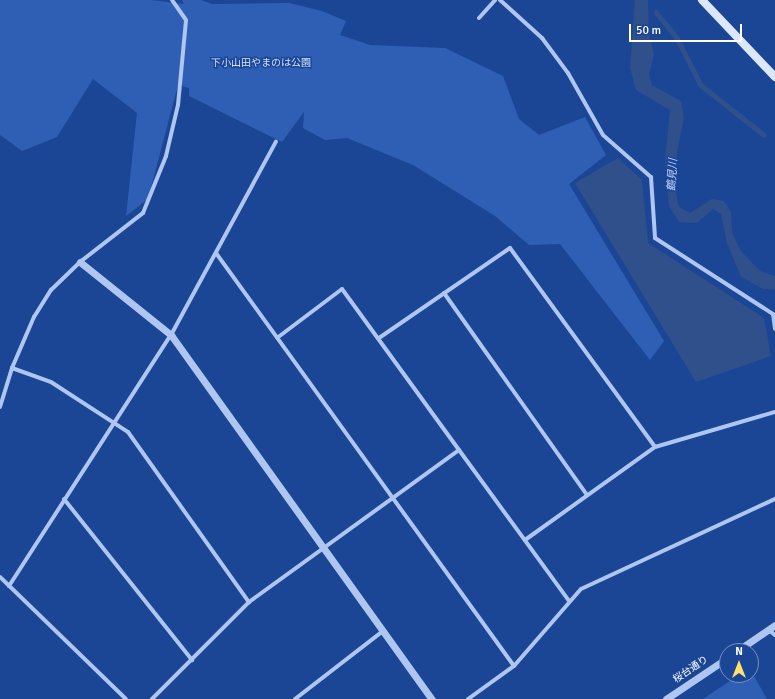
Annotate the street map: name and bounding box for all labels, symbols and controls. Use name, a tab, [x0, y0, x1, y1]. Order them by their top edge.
scale bar	[631, 16, 744, 42]
text: 50 m	[636, 23, 661, 38]
park label: 下小山田やまのは公園	[211, 58, 311, 70]
water label: 鶴見川	[666, 158, 680, 192]
north arrow	[719, 643, 759, 683]
text: N	[735, 645, 743, 658]
street label: 桜台通り	[671, 654, 711, 686]

